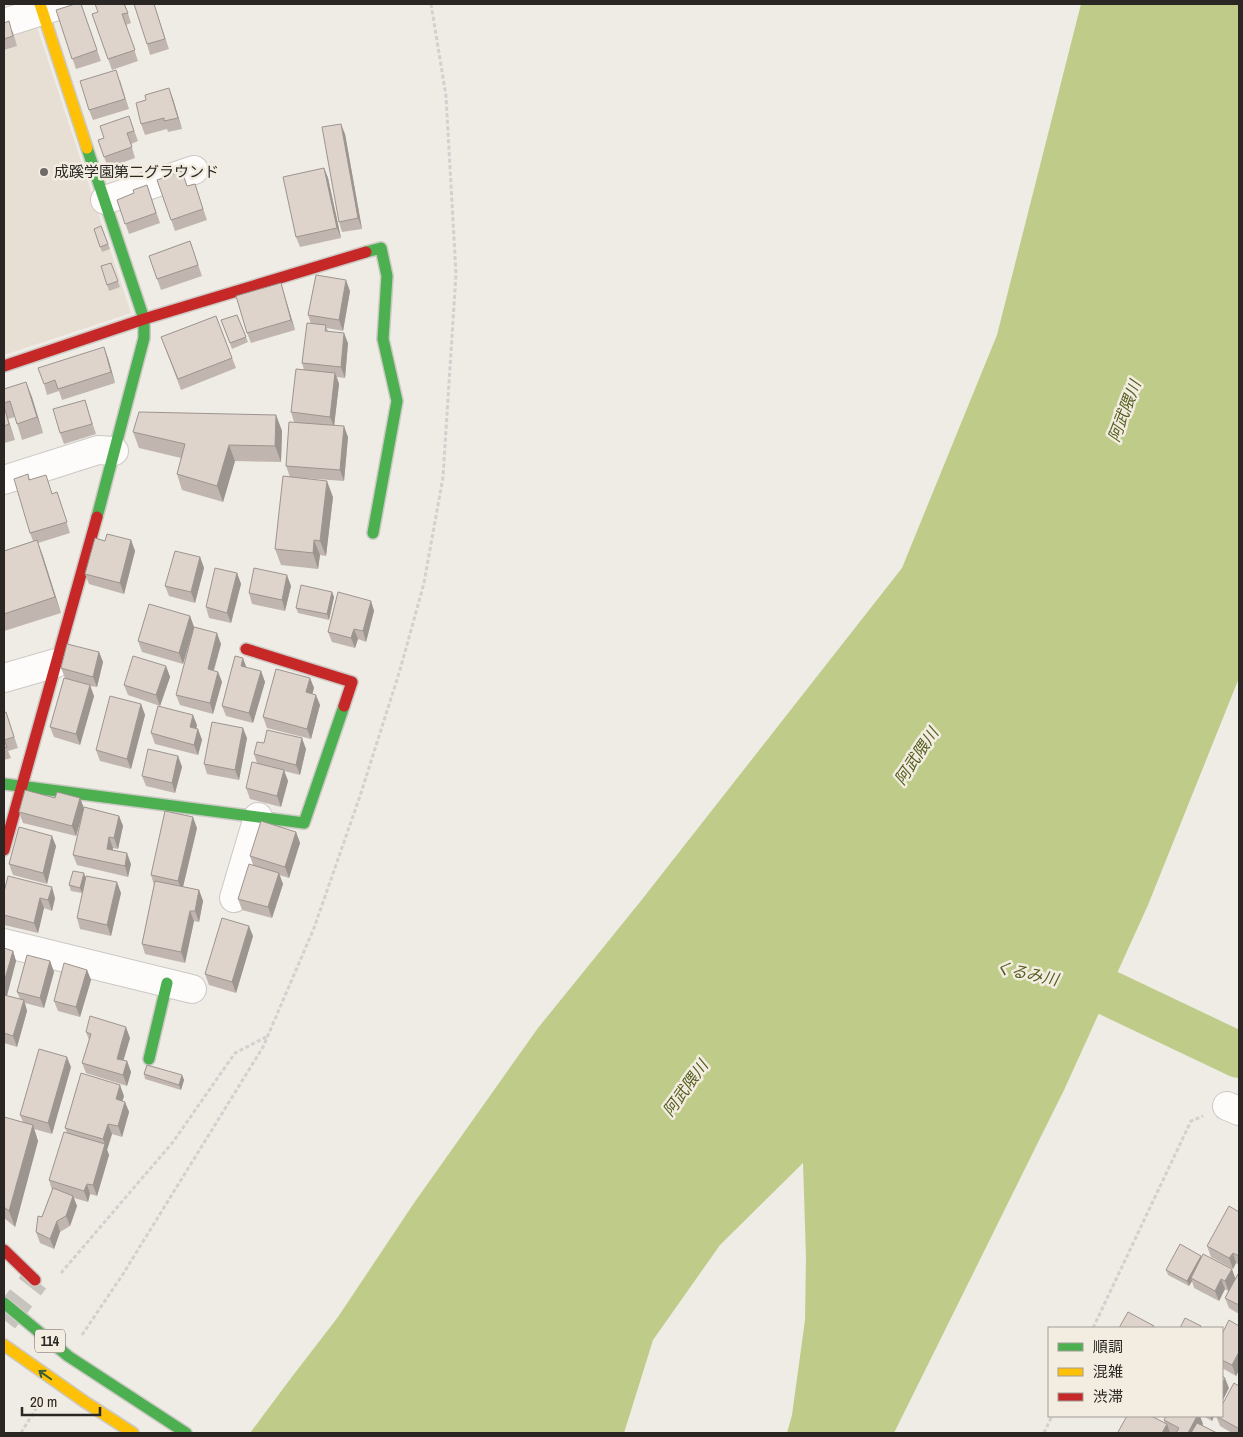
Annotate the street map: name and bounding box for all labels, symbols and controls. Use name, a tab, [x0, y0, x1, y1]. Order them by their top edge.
place label: 成蹊学園第二グラウンド	[54, 161, 219, 182]
marker: 成蹊学園第二グラウンド	[38, 166, 50, 178]
water label: 阿武隈川	[1102, 375, 1146, 445]
water label: 阿武隈川	[889, 722, 944, 789]
water label: くるみ川	[994, 956, 1062, 991]
water label: 阿武隈川	[657, 1054, 714, 1120]
legend	[1048, 1327, 1223, 1417]
road number: 114	[35, 1330, 65, 1352]
text: 順調	[1093, 1336, 1123, 1357]
text: 混雑	[1093, 1361, 1123, 1382]
one-way arrow	[38, 1370, 52, 1380]
scale bar	[22, 1384, 100, 1416]
text: 渋滞	[1093, 1386, 1123, 1407]
text: 20 m	[30, 1391, 57, 1412]

